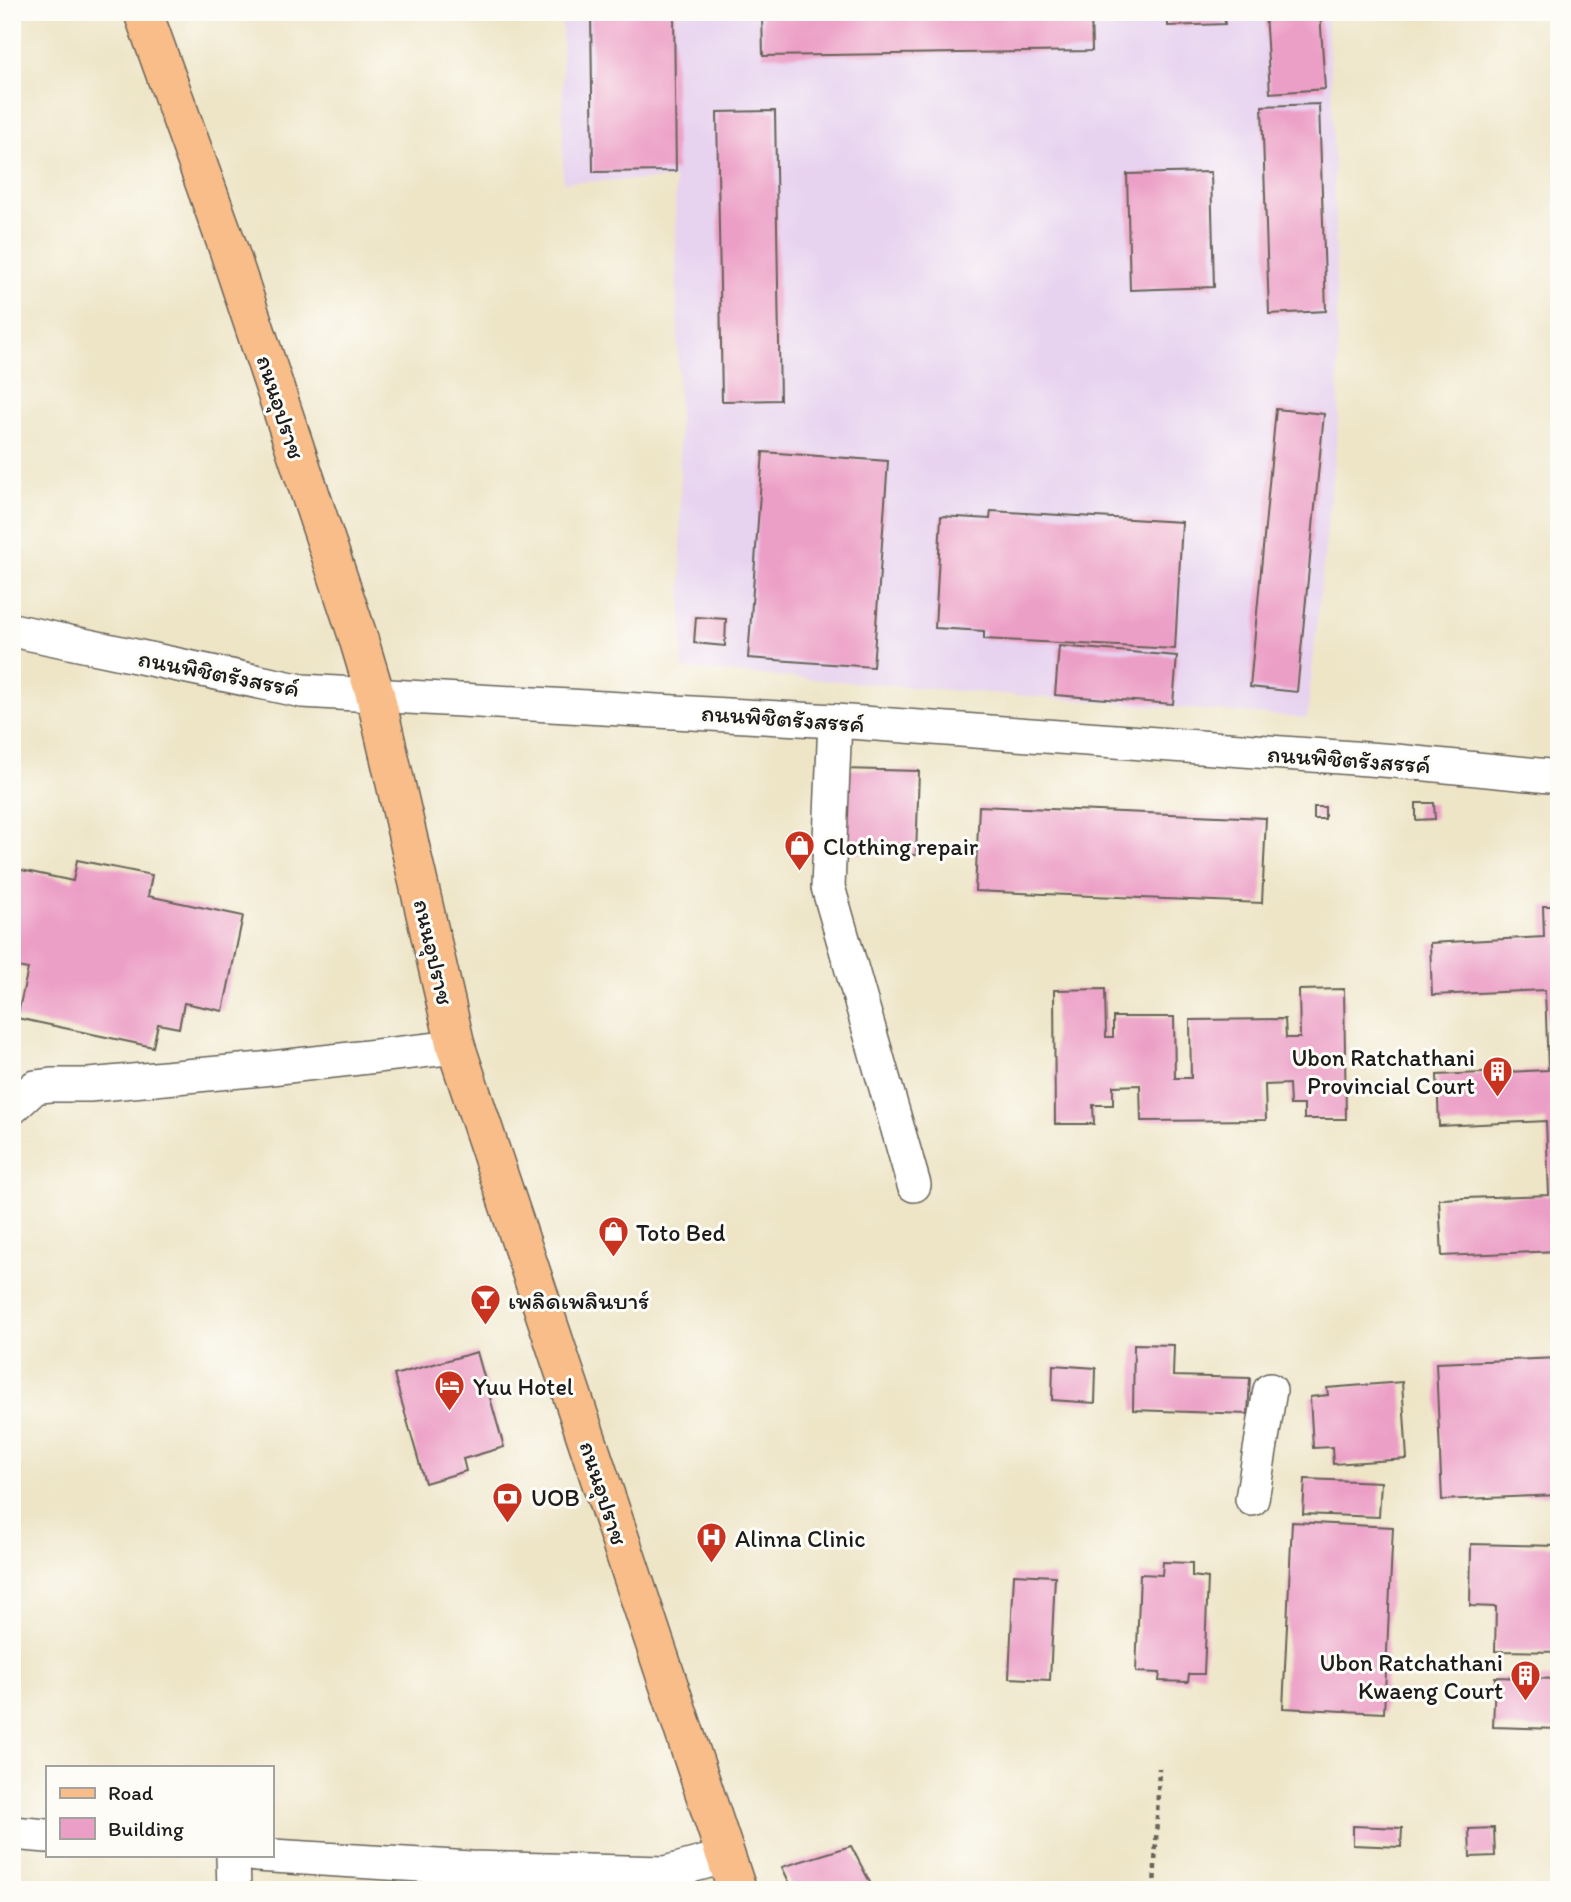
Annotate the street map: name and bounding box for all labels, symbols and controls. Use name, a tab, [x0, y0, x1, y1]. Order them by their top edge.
street label: ถนนอุปราช	[249, 351, 311, 463]
street label: ถนนพิชิตรังสรรค์	[136, 643, 302, 703]
street label: ถนนพิชิตรังสรรค์	[700, 698, 866, 738]
street label: ถนนพิชิตรังสรรค์	[1266, 739, 1432, 779]
shop icon: Clothing repair	[783, 829, 817, 873]
place label: Clothing repair	[823, 832, 978, 861]
street label: ถนนอุปราช	[406, 896, 460, 1008]
place label: Ubon Ratchathani Provincial Court	[1291, 1043, 1475, 1100]
building icon: Ubon Ratchathani Provincial Court	[1481, 1054, 1515, 1098]
shop icon: Toto Bed	[596, 1215, 630, 1259]
place label: Toto Bed	[636, 1218, 726, 1247]
bar icon: เพลิดเพลินบาร์	[468, 1283, 502, 1327]
place label: เพลิดเพลินบาร์	[508, 1286, 649, 1315]
hotel icon: Yuu Hotel	[433, 1369, 467, 1413]
place label: Yuu Hotel	[473, 1372, 574, 1401]
street label: ถนนอุปราช	[572, 1437, 634, 1549]
bank icon: UOB	[491, 1480, 525, 1524]
place label: UOB	[531, 1483, 580, 1512]
hospital icon: Alinna Clinic	[695, 1521, 729, 1565]
place label: Alinna Clinic	[735, 1524, 865, 1553]
place label: Ubon Ratchathani Kwaeng Court	[1319, 1648, 1503, 1705]
building icon: Ubon Ratchathani Kwaeng Court	[1509, 1659, 1543, 1703]
legend	[46, 1766, 273, 1856]
text: Road	[108, 1780, 154, 1805]
text: Building	[108, 1816, 184, 1841]

